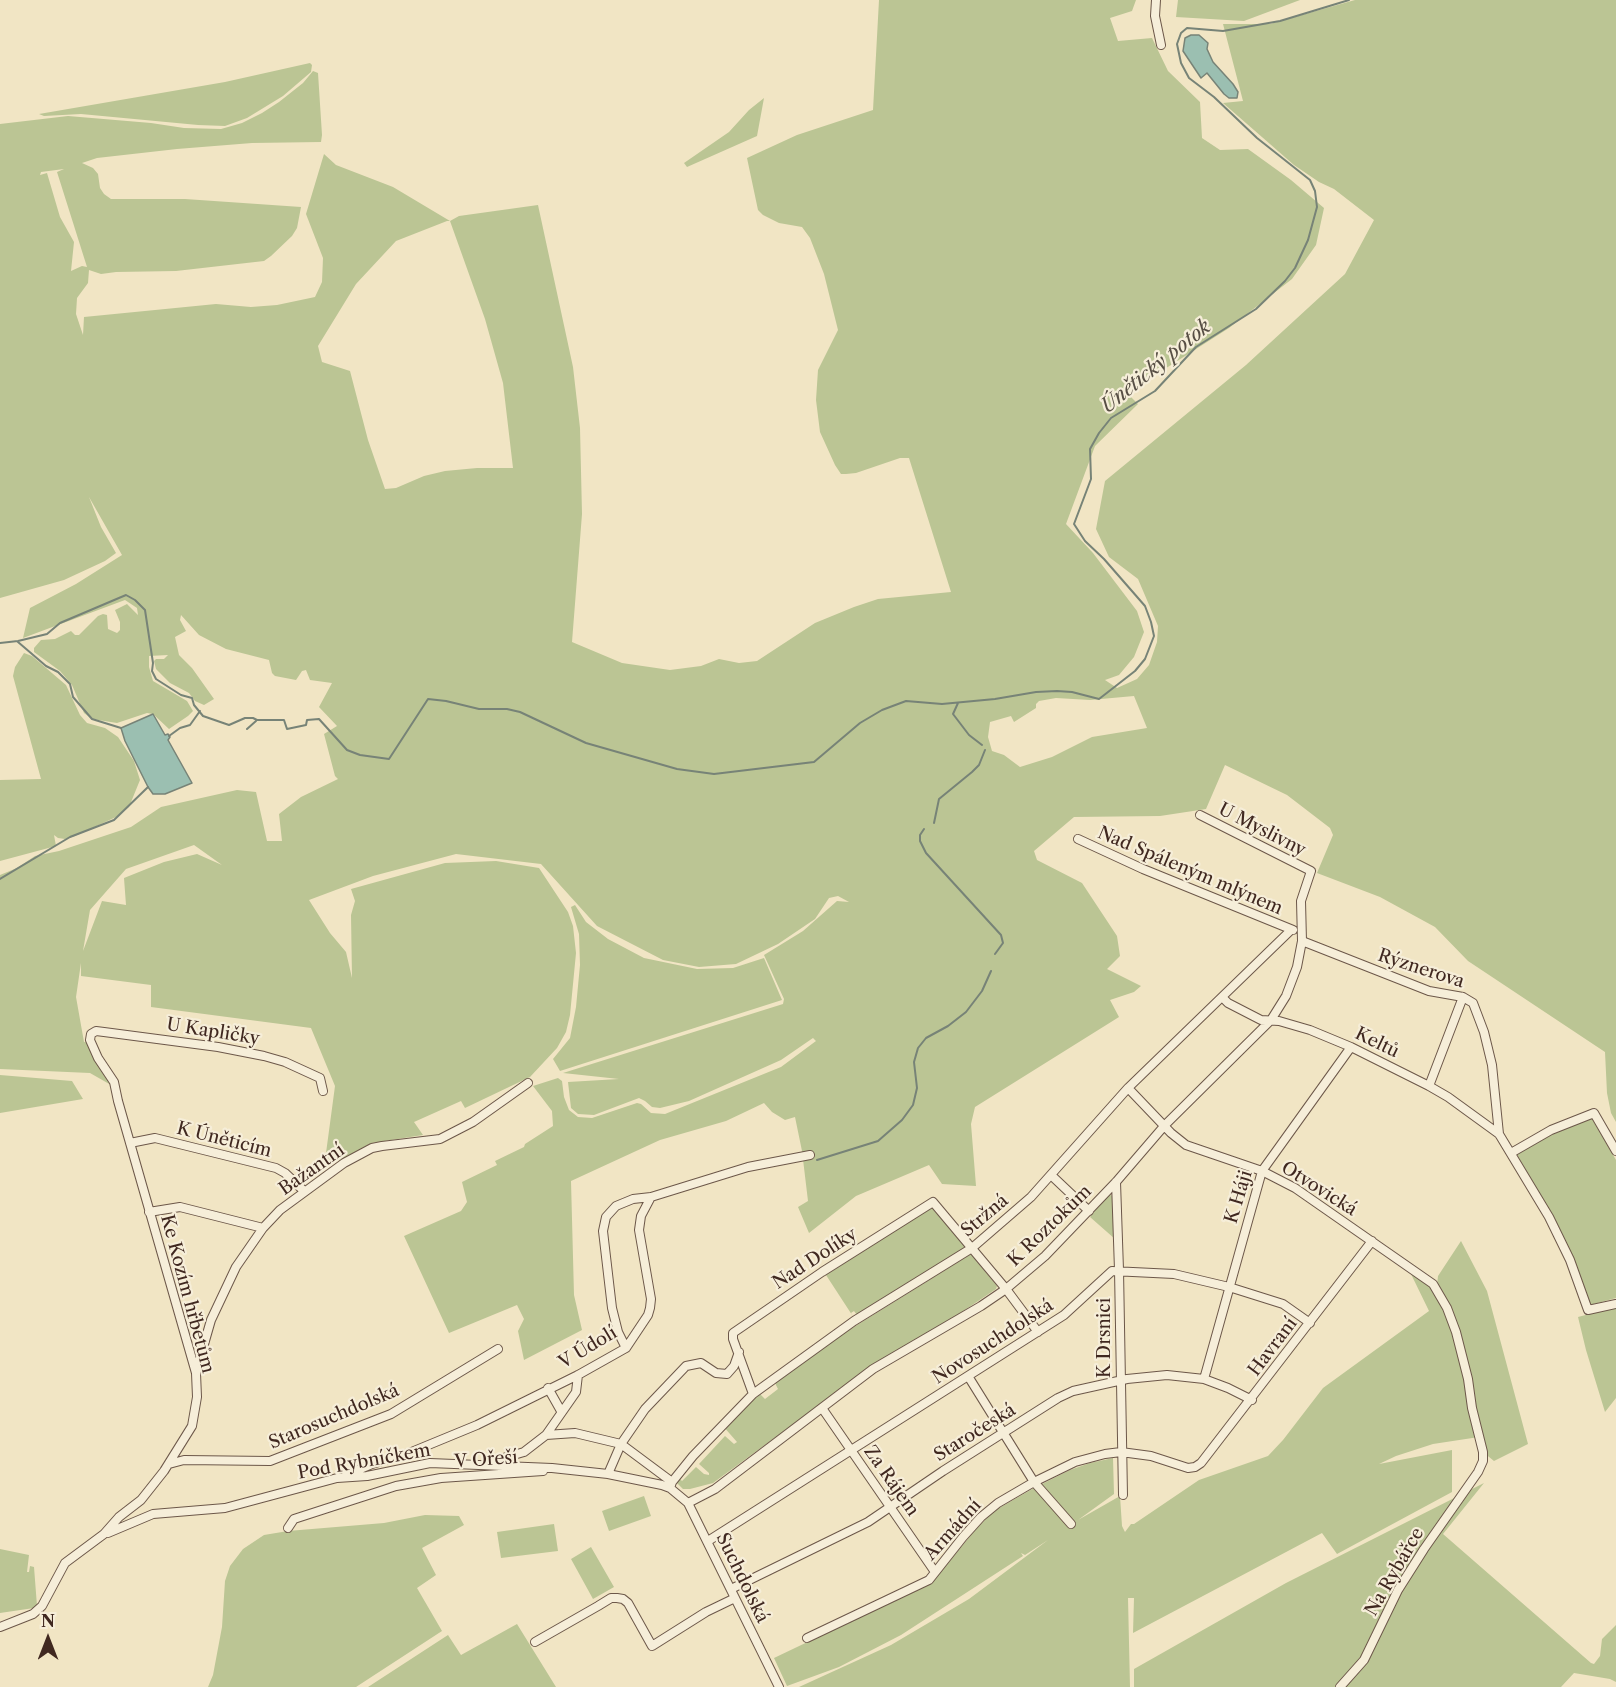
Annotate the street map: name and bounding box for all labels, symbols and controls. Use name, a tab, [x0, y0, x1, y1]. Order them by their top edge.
water label: Únětický potok	[1096, 315, 1216, 419]
street label: U Myslivny	[1215, 799, 1309, 861]
street label: Nad Spáleným mlýnem	[1094, 822, 1286, 920]
street label: Rýznerova	[1375, 945, 1467, 993]
street label: U Kapličky	[165, 1014, 261, 1050]
street label: Keltů	[1351, 1023, 1403, 1063]
street label: K Úněticím	[174, 1118, 274, 1162]
street label: Bažantní	[275, 1140, 349, 1200]
street label: Otvovická	[1277, 1157, 1361, 1221]
street label: K Háji	[1221, 1168, 1257, 1226]
street label: K Roztokům	[1004, 1181, 1096, 1271]
street label: Stržná	[957, 1190, 1013, 1242]
street label: Ke Kozím hřbetům	[155, 1212, 219, 1376]
street label: Nad Dolíky	[769, 1224, 861, 1294]
street label: Novosuchdolská	[929, 1295, 1057, 1389]
street label: K Drsnici	[1094, 1298, 1116, 1378]
street label: Havraní	[1244, 1313, 1302, 1381]
street label: V Údolí	[555, 1322, 621, 1374]
street label: Starosuchdolská	[266, 1380, 402, 1454]
street label: Staročeská	[930, 1399, 1020, 1467]
street label: Pod Rybníčkem	[296, 1440, 432, 1484]
street label: Za Rájem	[859, 1442, 923, 1520]
street label: V Ořeší	[454, 1447, 518, 1473]
street label: Armádní	[920, 1495, 986, 1565]
street label: Na Rybářce	[1361, 1524, 1429, 1620]
street label: Suchdolská	[711, 1530, 773, 1626]
north arrow	[18, 1609, 78, 1669]
text: N	[41, 1611, 55, 1631]

